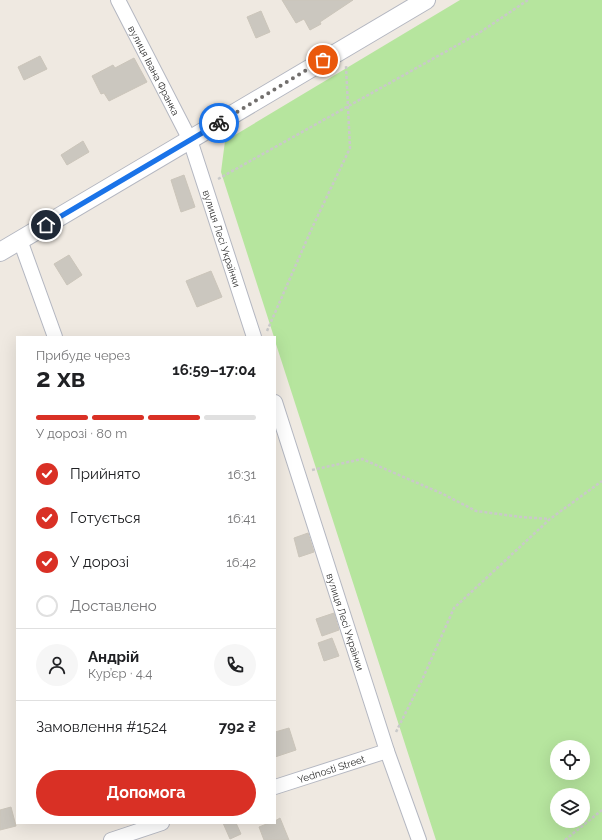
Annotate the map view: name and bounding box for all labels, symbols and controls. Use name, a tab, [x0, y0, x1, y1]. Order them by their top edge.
street label: вулиця Івана Франка	[127, 24, 182, 117]
pin	[306, 43, 340, 77]
icon: bag	[312, 49, 334, 71]
courier	[199, 103, 239, 143]
icon: bike	[208, 112, 230, 134]
street label: вулиця Лесі Українки	[201, 188, 243, 289]
pin	[29, 208, 63, 242]
icon: home	[35, 214, 57, 236]
text: Прибуде через	[36, 348, 130, 363]
text: 16:59–17:04	[172, 361, 256, 379]
text: 2 хв	[36, 363, 85, 393]
text: У дорозі · 80 m	[36, 426, 127, 441]
icon: check	[36, 463, 58, 485]
text: Прийнято	[70, 465, 140, 483]
text: 16:31	[228, 467, 256, 482]
icon: check	[36, 507, 58, 529]
text: Готується	[70, 509, 140, 527]
text: 16:41	[227, 511, 256, 526]
icon: check	[36, 551, 58, 573]
text: У дорозі	[70, 553, 129, 571]
text: 16:42	[226, 555, 256, 570]
street label: вулиця Лесі Українки	[325, 572, 366, 672]
text: Доставлено	[70, 597, 157, 615]
button: person	[36, 644, 78, 686]
button: phone	[214, 644, 256, 686]
text: Андрій	[88, 648, 139, 666]
text: Кур’єр · 4.4	[88, 666, 152, 681]
text: Замовлення #1524	[36, 718, 167, 736]
text: 792 ₴	[219, 718, 256, 736]
map controls	[550, 740, 590, 828]
button: locate	[550, 740, 590, 780]
street label: Yednosti Street	[296, 753, 367, 785]
button: Допомога	[36, 770, 256, 816]
button: layers	[550, 788, 590, 828]

